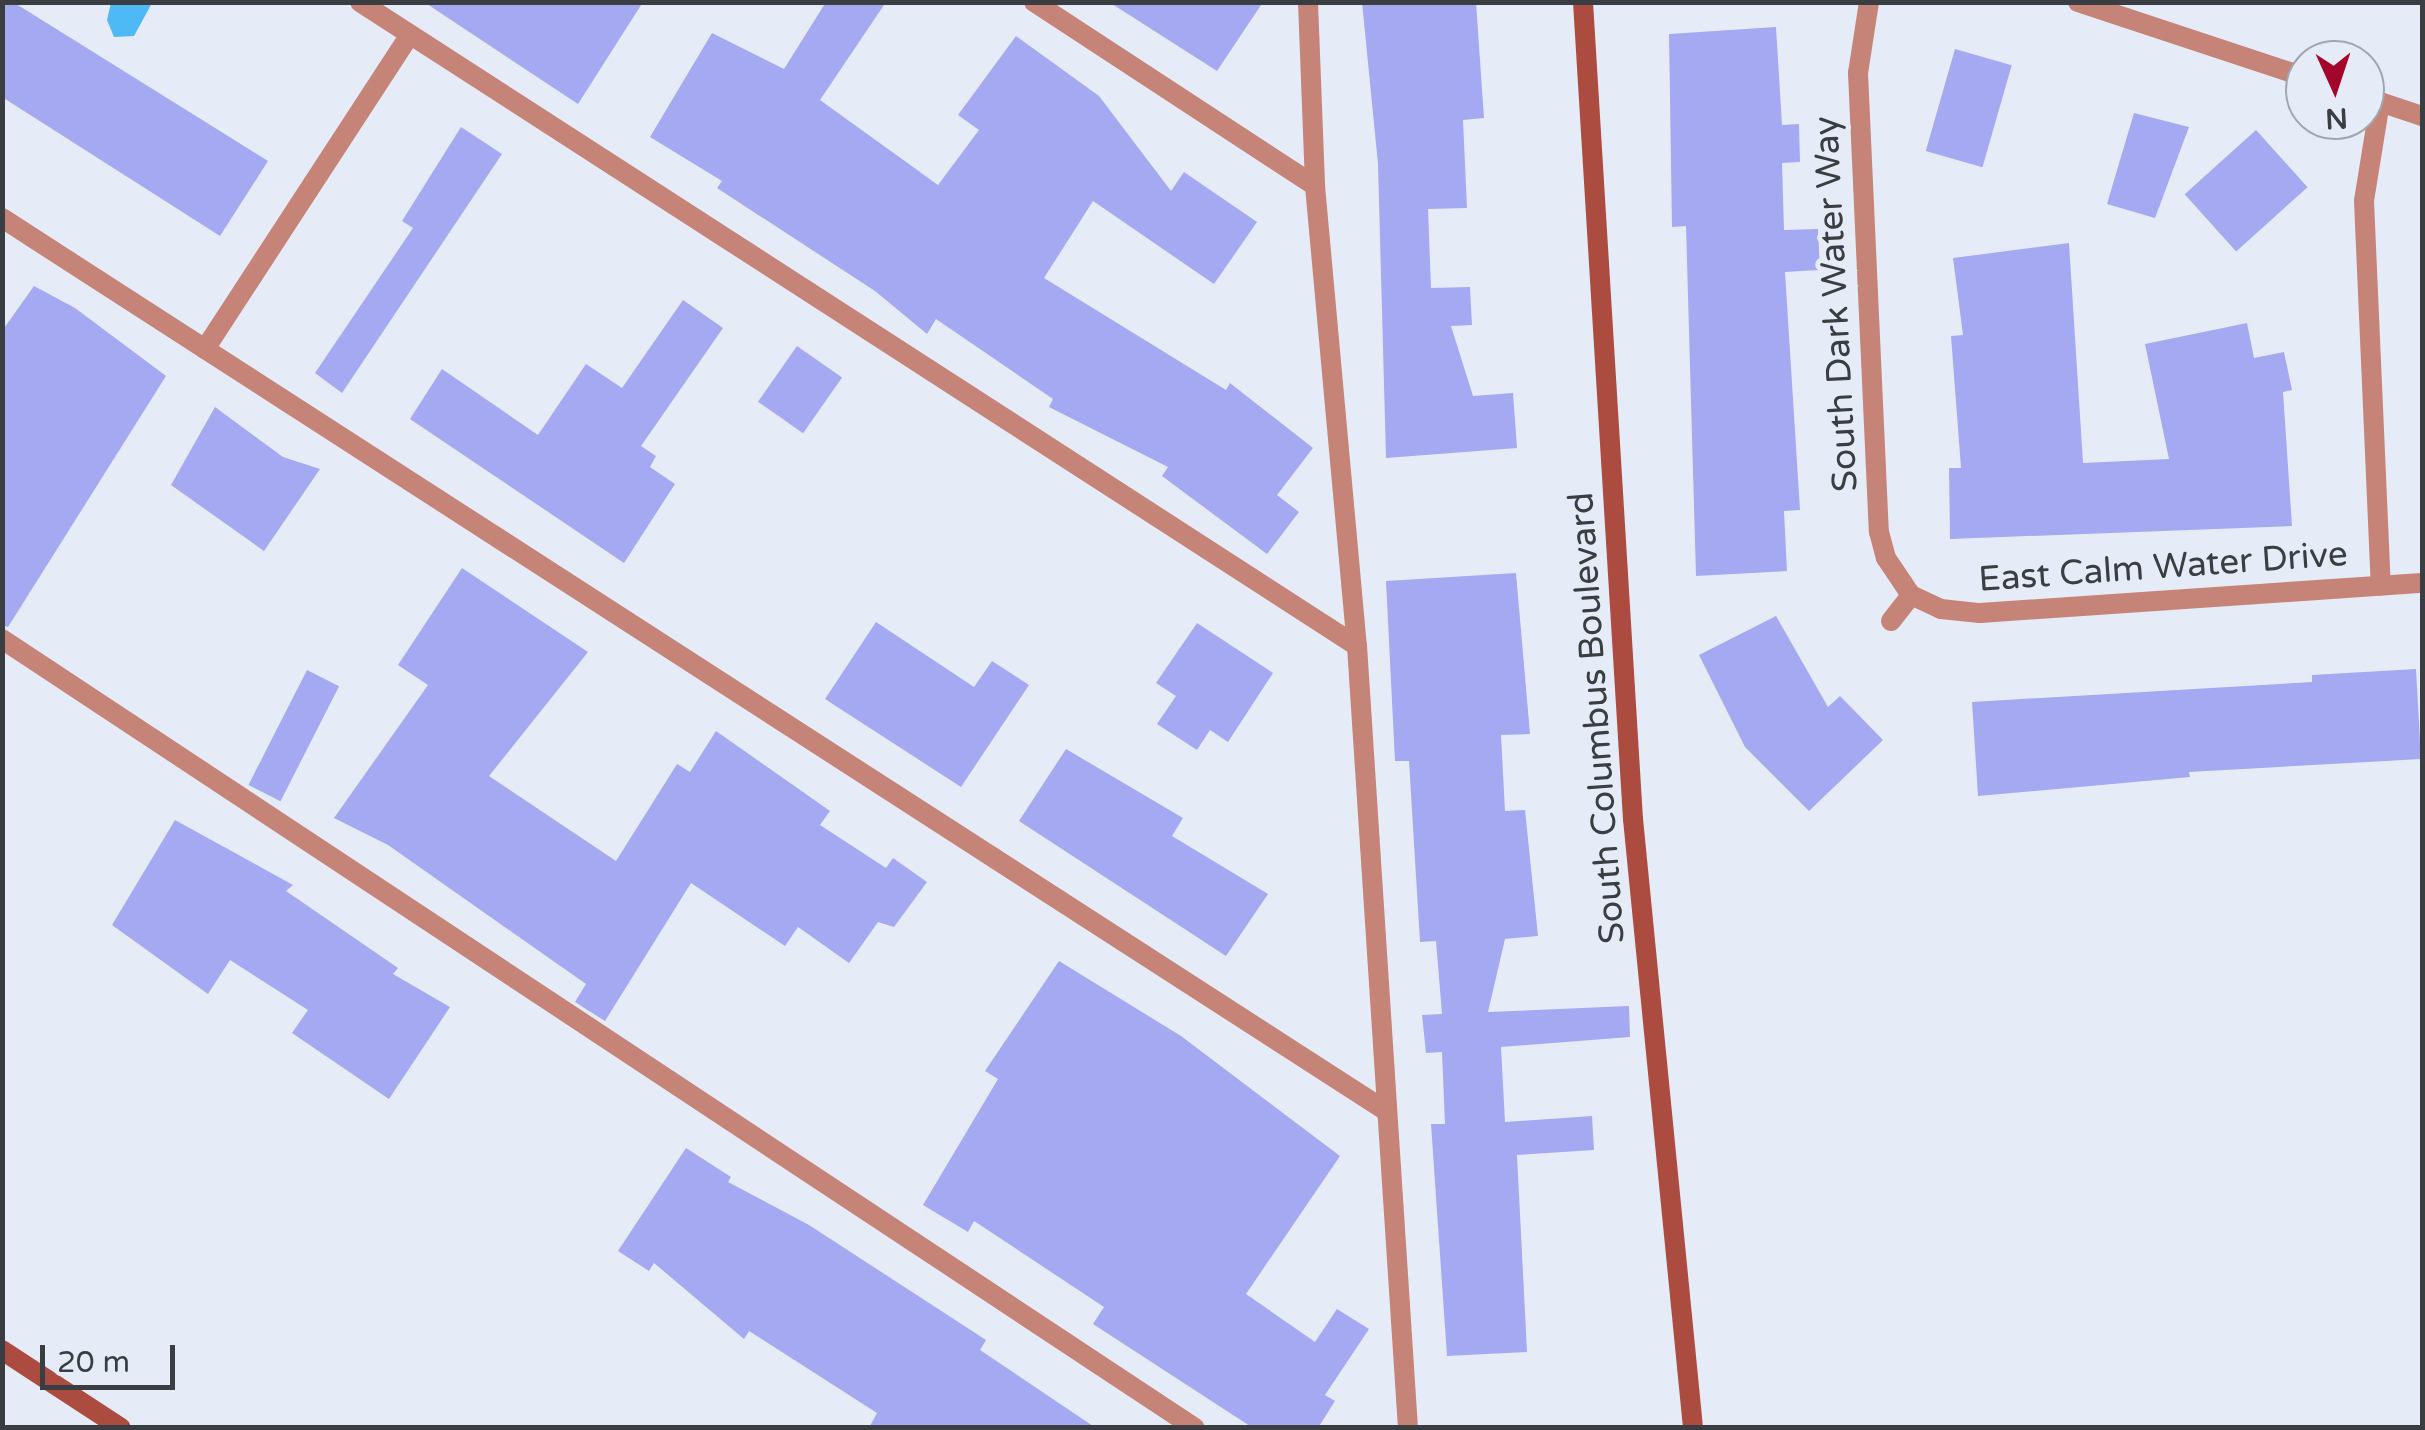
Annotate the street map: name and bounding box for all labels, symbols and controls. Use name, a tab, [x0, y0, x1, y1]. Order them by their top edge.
north arrow	[2285, 40, 2385, 140]
text: N	[2324, 100, 2349, 136]
street label: South Dark Water Way	[1805, 115, 1867, 493]
street label: South Columbus Boulevard	[1560, 491, 1634, 945]
street label: East Calm Water Drive	[1977, 533, 2349, 601]
scale bar	[45, 1325, 180, 1387]
text: 20 m	[57, 1344, 130, 1381]

